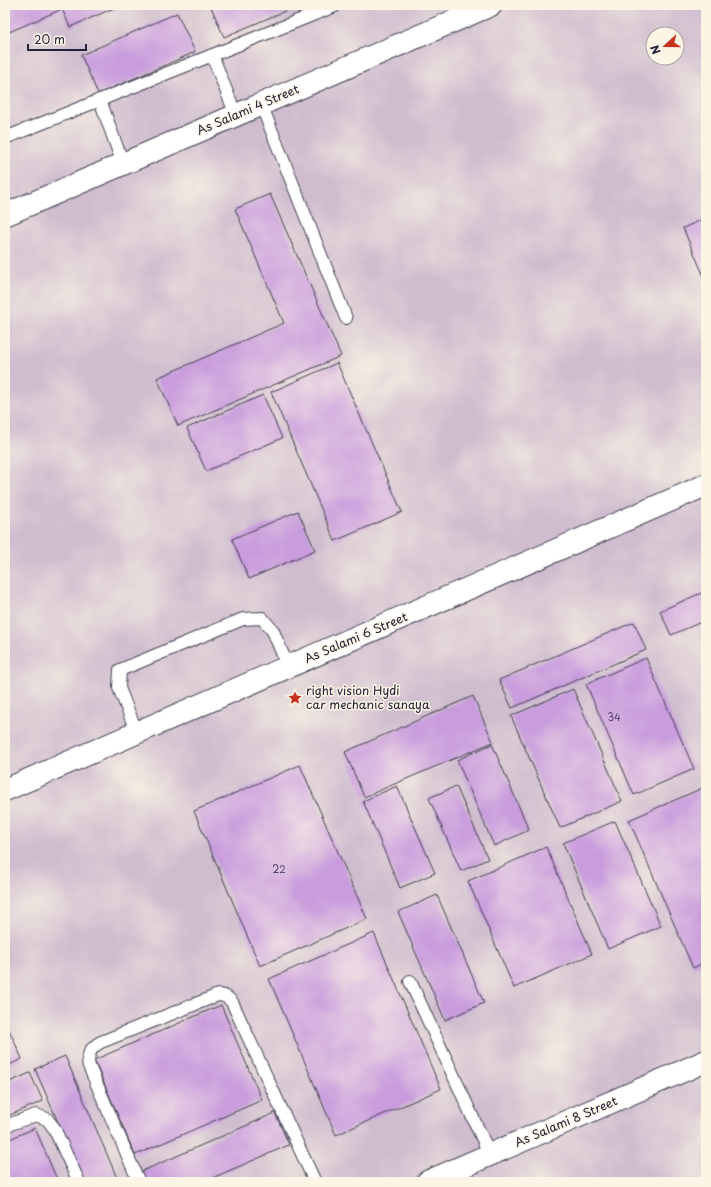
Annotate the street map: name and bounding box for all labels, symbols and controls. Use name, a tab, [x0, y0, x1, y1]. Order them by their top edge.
scale bar	[28, 26, 86, 52]
north arrow	[645, 26, 685, 66]
text: 20 m	[34, 30, 65, 48]
text: N	[646, 42, 665, 57]
street label: As Salami 4 Street	[194, 79, 302, 139]
street label: As Salami 6 Street	[301, 607, 410, 667]
place label: right vision Hydi car mechanic sanaya	[306, 681, 430, 713]
place icon: right vision Hydi car mechanic sanaya	[287, 690, 303, 706]
house number: 34	[607, 709, 621, 724]
house number: 22	[272, 861, 286, 876]
street label: As Salami 8 Street	[511, 1091, 620, 1151]

